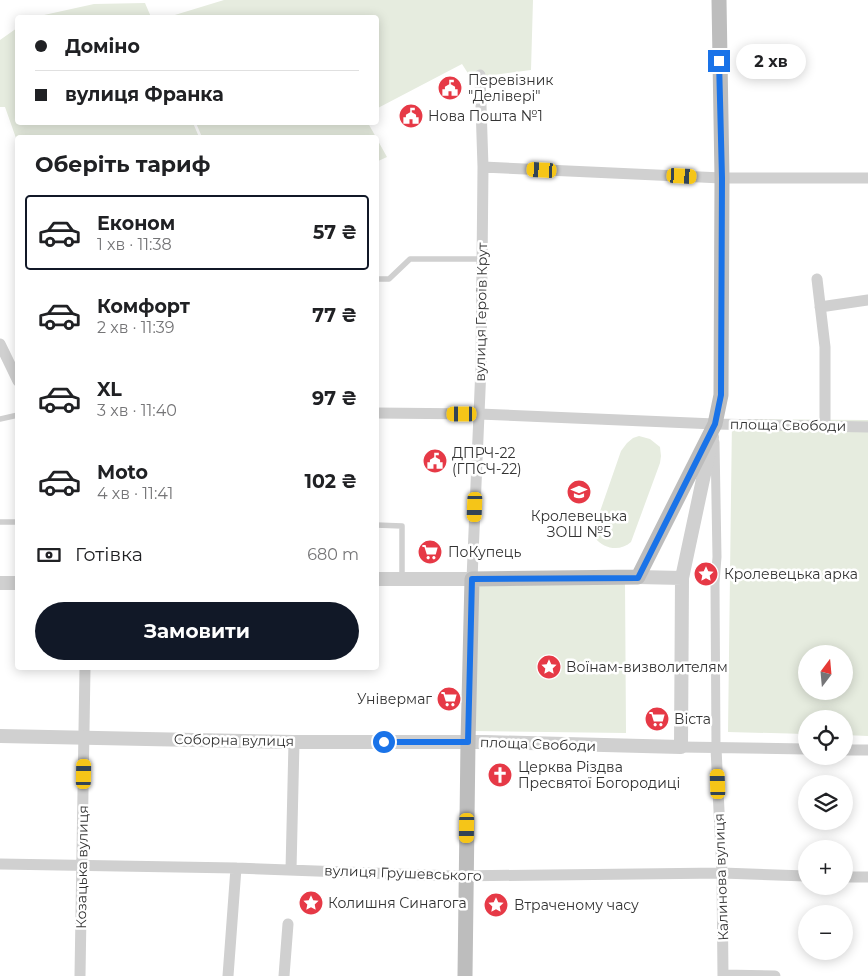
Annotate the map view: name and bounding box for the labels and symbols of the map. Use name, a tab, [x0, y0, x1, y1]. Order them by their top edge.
callout: 2 хв	[736, 44, 806, 78]
route end	[708, 50, 730, 72]
place label: Перевізник "Делівері"	[468, 71, 553, 105]
public building icon: Перевізник "Делівері"	[437, 75, 463, 101]
public building icon: Нова Пошта №1	[398, 103, 424, 129]
place label: Нова Пошта №1	[428, 107, 543, 125]
car	[526, 162, 557, 178]
car	[666, 168, 697, 184]
street label: вулиця Героїв Крут	[471, 242, 491, 382]
car	[447, 407, 477, 422]
street label: площа Свободи	[730, 415, 846, 435]
place label: ДПРЧ-22 (ГПСЧ-22)	[452, 444, 522, 478]
public building icon: ДПРЧ-22 (ГПСЧ-22)	[422, 448, 448, 474]
school or university icon: Кролевецька ЗОШ №5	[566, 479, 592, 505]
car	[466, 492, 483, 522]
place label: Кролевецька ЗОШ №5	[531, 507, 627, 541]
supermarket icon: ПоКупець	[417, 539, 443, 565]
place label: ПоКупець	[448, 543, 521, 561]
place icon: Кролевецька арка	[693, 561, 719, 587]
place label: Кролевецька арка	[724, 565, 858, 583]
north arrow	[798, 645, 852, 700]
place icon: Воїнам-визволителям	[536, 654, 562, 680]
place label: Воїнам-визволителям	[566, 658, 728, 676]
supermarket icon: Універмаг	[436, 686, 462, 712]
place label: Універмаг	[357, 690, 432, 708]
supermarket icon: Віста	[644, 706, 670, 732]
place label: Віста	[674, 710, 711, 728]
street label: Соборна вулиця	[174, 730, 294, 750]
route start	[373, 731, 395, 753]
street label: площа Свободи	[480, 733, 596, 755]
place label: Церква Різдва Пресвятої Богородиці	[518, 758, 680, 792]
car	[76, 759, 91, 789]
church icon: Церква Різдва Пресвятої Богородиці	[487, 762, 513, 788]
car	[709, 769, 726, 799]
street label: Козацька вулиця	[72, 805, 92, 929]
car	[459, 813, 474, 843]
street label: Калинова вулиця	[710, 813, 732, 941]
street label: вулиця Грушевського	[324, 861, 482, 885]
place icon: Колишня Синагога	[298, 890, 324, 916]
place icon: Втраченому часу	[483, 892, 509, 918]
place label: Колишня Синагога	[328, 894, 467, 912]
place label: Втраченому часу	[514, 896, 639, 914]

